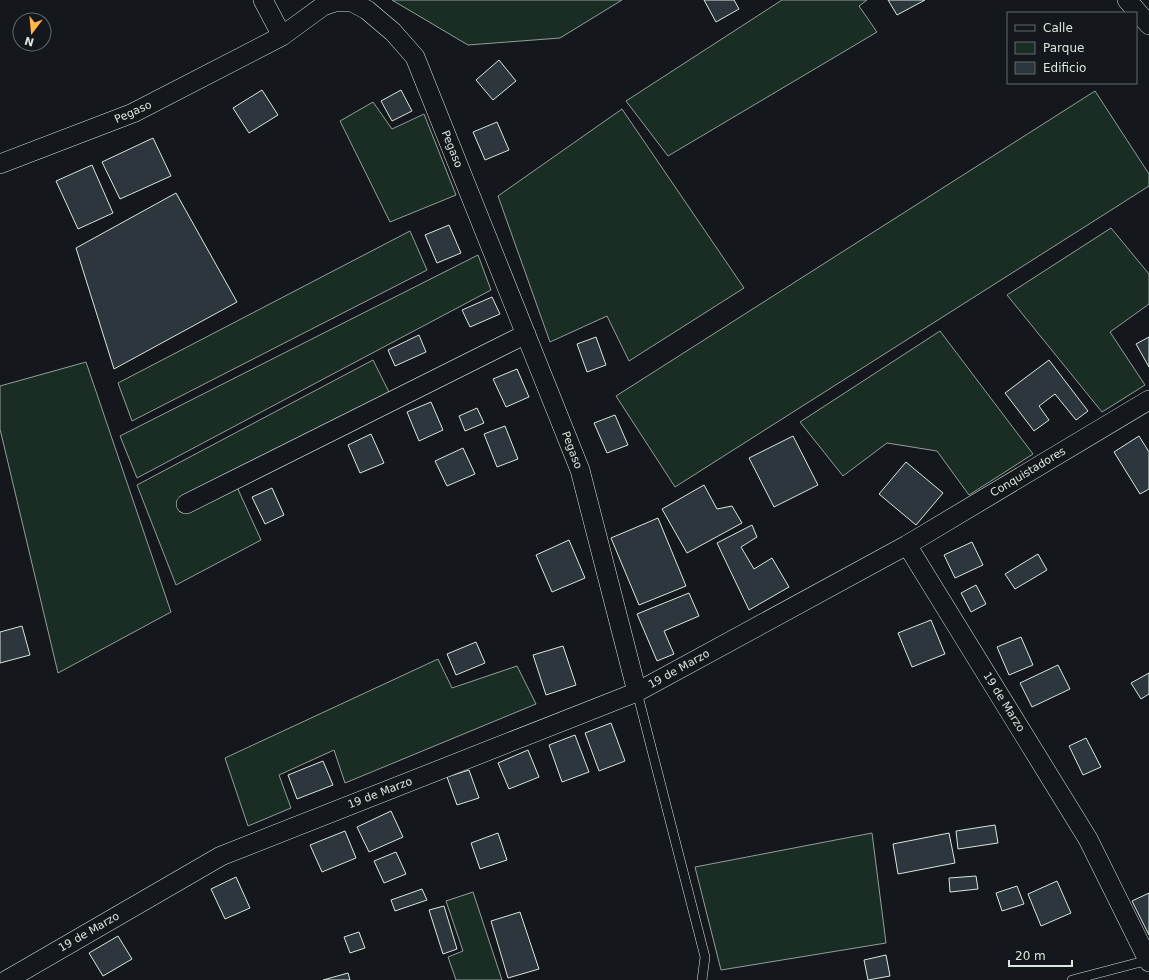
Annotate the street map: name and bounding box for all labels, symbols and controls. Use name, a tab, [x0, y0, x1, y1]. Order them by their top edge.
north arrow	[12, 12, 52, 52]
legend	[1007, 12, 1137, 84]
text: Calle	[1043, 21, 1073, 35]
text: N	[23, 34, 36, 49]
text: Parque	[1043, 41, 1084, 55]
text: Edificio	[1043, 61, 1086, 75]
street label: Pegaso	[112, 98, 154, 126]
street label: Pegaso	[439, 128, 465, 170]
street label: Pegaso	[559, 429, 585, 471]
street label: Conquistadores	[988, 444, 1068, 500]
street label: 19 de Marzo	[646, 647, 712, 691]
street label: 19 de Marzo	[980, 670, 1028, 735]
street label: 19 de Marzo	[346, 775, 414, 811]
street label: 19 de Marzo	[56, 909, 122, 955]
scale bar	[1009, 942, 1072, 968]
text: 20 m	[1015, 949, 1046, 963]

